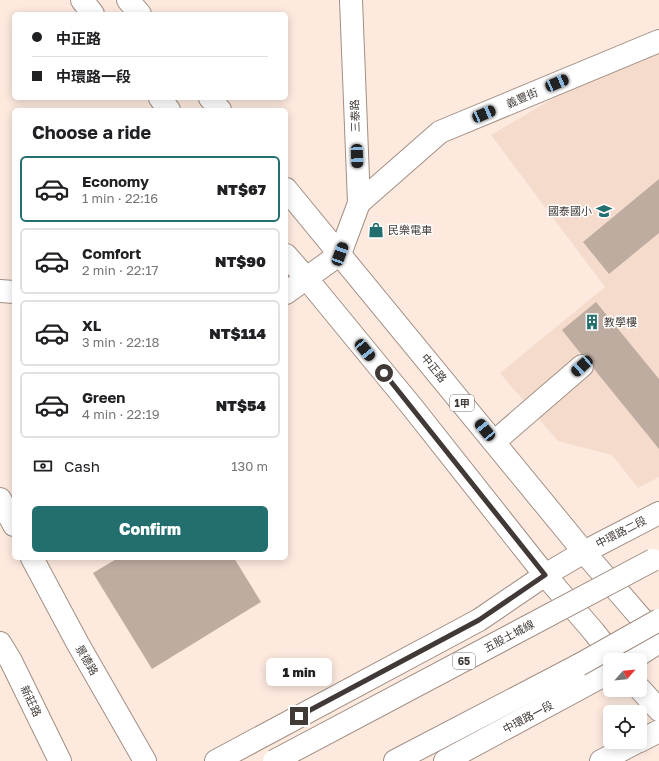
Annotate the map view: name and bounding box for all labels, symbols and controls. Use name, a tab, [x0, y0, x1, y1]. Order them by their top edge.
text: 中正路	[56, 29, 101, 47]
text: 中環路一段	[56, 67, 131, 85]
car	[544, 73, 570, 93]
street label: 義豐街	[504, 85, 540, 110]
street label: 三泰路	[347, 99, 362, 133]
car	[471, 104, 497, 124]
text: Choose a ride	[32, 121, 151, 143]
car	[351, 144, 363, 168]
icon: car	[34, 171, 70, 207]
text: Economy	[82, 172, 149, 190]
text: NT$67	[217, 180, 266, 198]
text: 1 min · 22:16	[82, 190, 158, 206]
school or university icon: 國泰國小	[595, 202, 613, 220]
place label: 國泰國小	[548, 204, 592, 217]
shop icon: 民樂電車	[367, 221, 385, 239]
place label: 民樂電車	[388, 223, 432, 236]
car	[330, 241, 350, 267]
icon: car	[34, 243, 70, 279]
text: Comfort	[82, 244, 141, 262]
text: NT$90	[215, 252, 266, 270]
text: 2 min · 22:17	[82, 262, 158, 278]
building icon: 教學樓	[583, 313, 601, 331]
icon: car	[34, 315, 70, 351]
place label: 教學樓	[604, 315, 637, 328]
text: XL	[82, 316, 101, 334]
text: NT$114	[209, 324, 266, 342]
text: 3 min · 22:18	[82, 334, 159, 350]
car	[353, 337, 377, 363]
street label: 中正路	[419, 351, 450, 385]
car	[569, 354, 595, 378]
route start	[375, 364, 393, 382]
icon: car	[34, 387, 70, 423]
text: Green	[82, 388, 125, 406]
road number: 1甲	[450, 395, 474, 411]
text: NT$54	[216, 396, 266, 414]
text: 4 min · 22:19	[82, 406, 160, 422]
car	[473, 417, 497, 443]
icon: cash	[32, 455, 54, 477]
text: Cash	[64, 457, 100, 475]
text: 130 m	[231, 458, 268, 474]
button: Confirm	[32, 506, 268, 552]
street label: 中環路二段	[593, 513, 648, 550]
street label: 五股土城線	[481, 617, 536, 654]
street label: 景德路	[74, 642, 101, 677]
road number: 65	[453, 653, 475, 669]
north arrow	[603, 653, 647, 697]
map controls	[603, 653, 647, 749]
callout: 1 min	[266, 658, 332, 686]
text: 1 min	[282, 664, 316, 680]
street label: 新莊路	[18, 683, 45, 718]
street label: 中環路一段	[500, 698, 555, 735]
button: locate	[603, 705, 647, 749]
route end	[290, 707, 308, 725]

